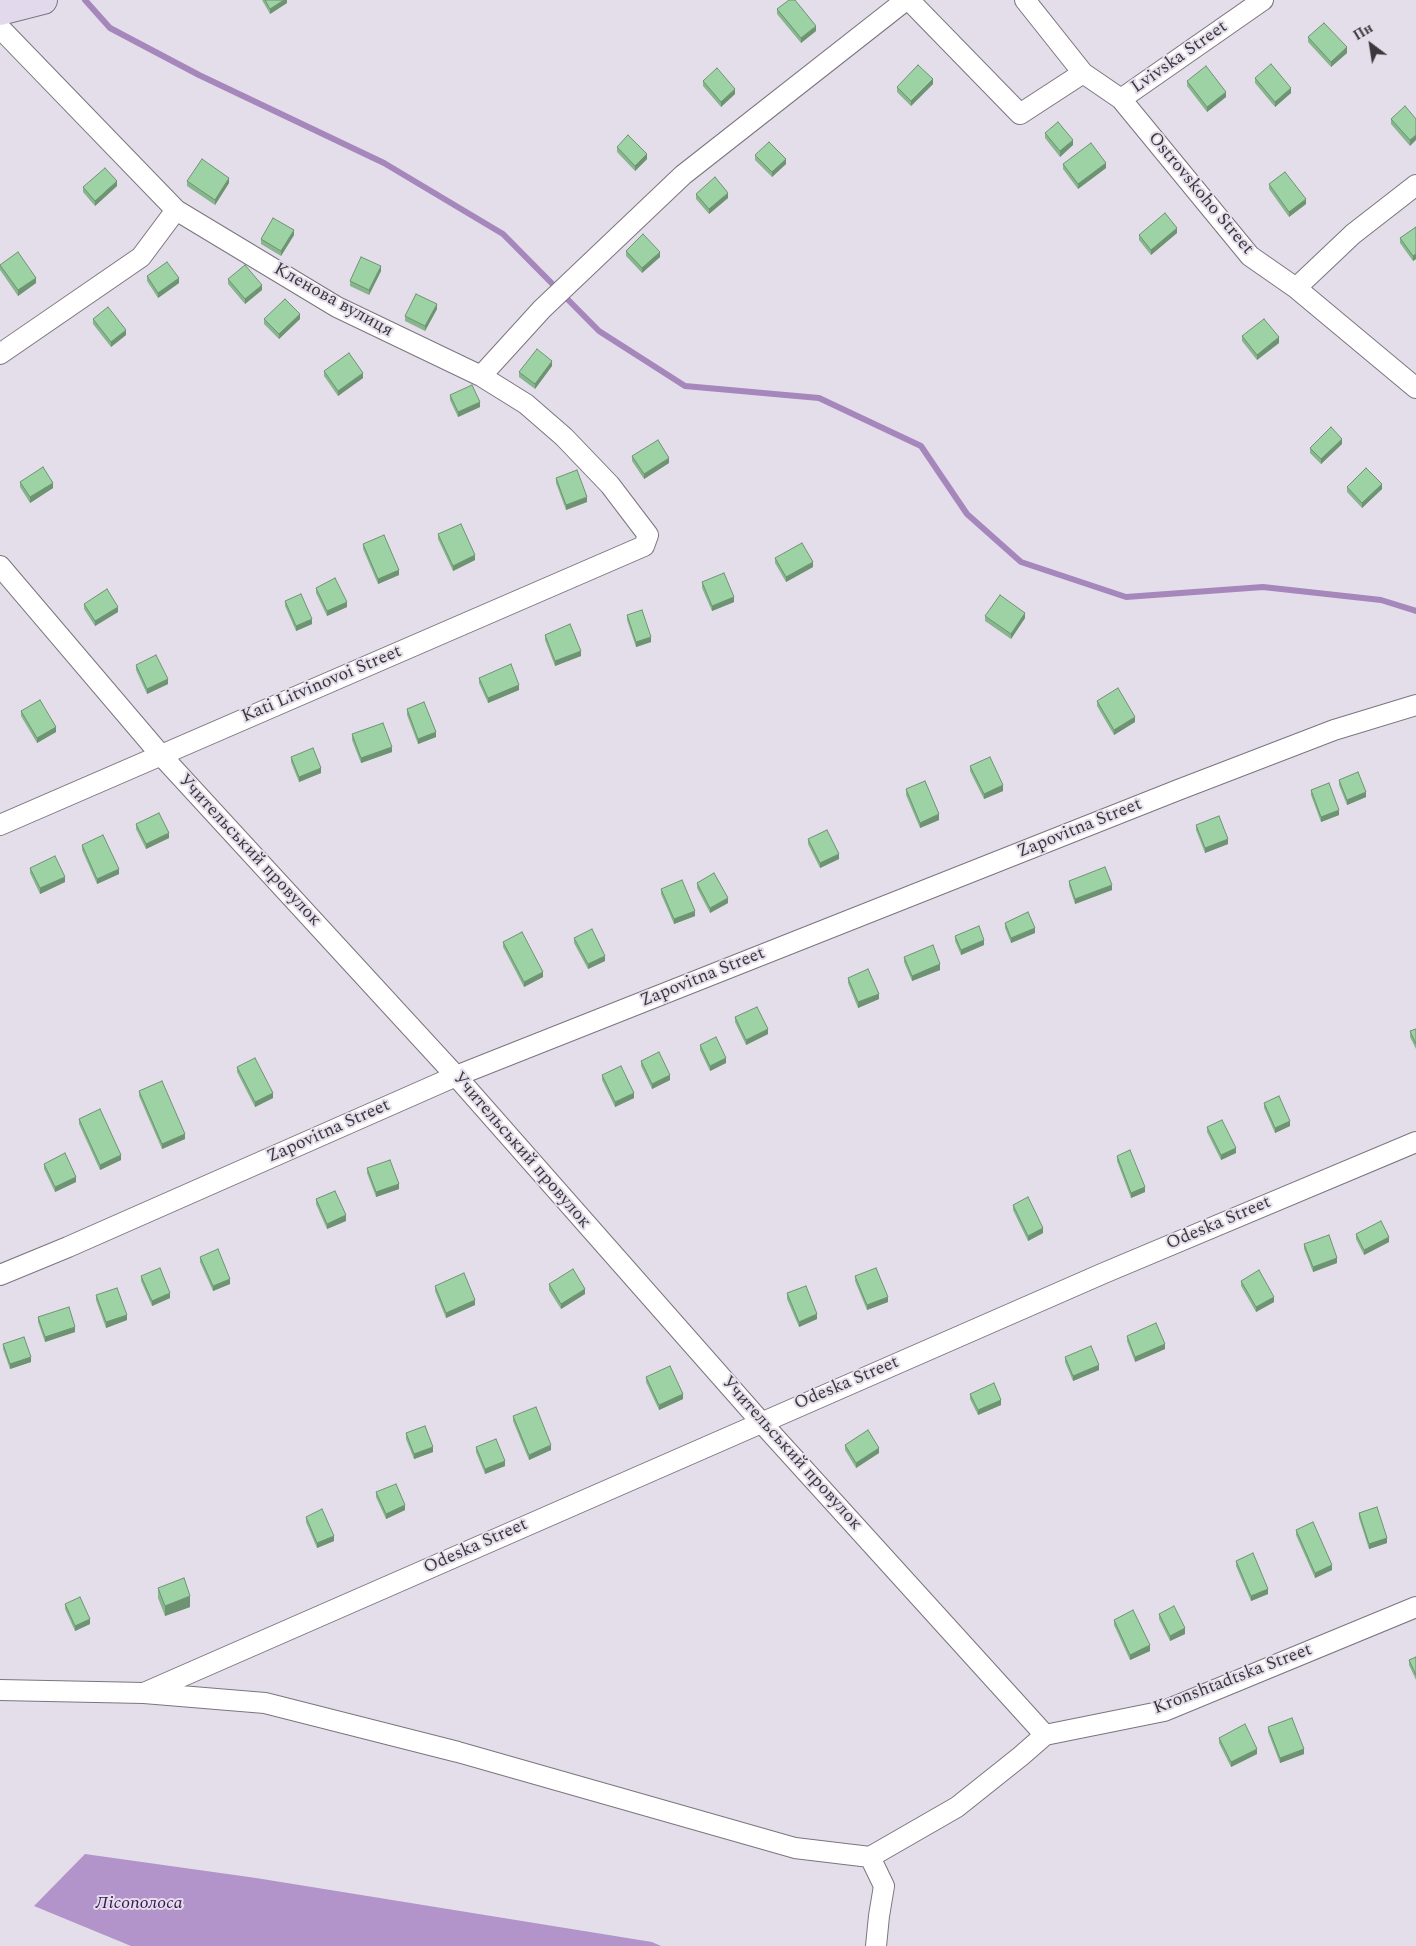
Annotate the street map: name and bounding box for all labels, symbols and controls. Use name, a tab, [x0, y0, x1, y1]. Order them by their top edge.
street label: Lvivska Street	[1128, 17, 1232, 99]
text: Пн	[1349, 18, 1377, 46]
north arrow	[1346, 20, 1396, 70]
street label: Ostrovskoho Street	[1142, 128, 1258, 260]
street label: Кленова вулиця	[270, 259, 396, 343]
street label: Kati Litvinovoi Street	[239, 642, 405, 728]
street label: Учительський провулок	[173, 771, 325, 931]
street label: Zapovitna Street	[1015, 794, 1145, 864]
street label: Zapovitna Street	[638, 943, 768, 1013]
street label: Учительський провулок	[447, 1068, 595, 1234]
street label: Zapovitna Street	[264, 1095, 394, 1169]
street label: Odeska Street	[1164, 1192, 1274, 1256]
street label: Odeska Street	[792, 1352, 902, 1416]
street label: Учительський провулок	[716, 1372, 866, 1536]
street label: Odeska Street	[421, 1514, 531, 1580]
street label: Kronshtadtska Street	[1151, 1640, 1315, 1720]
park label: Лісополоса	[95, 1893, 183, 1915]

